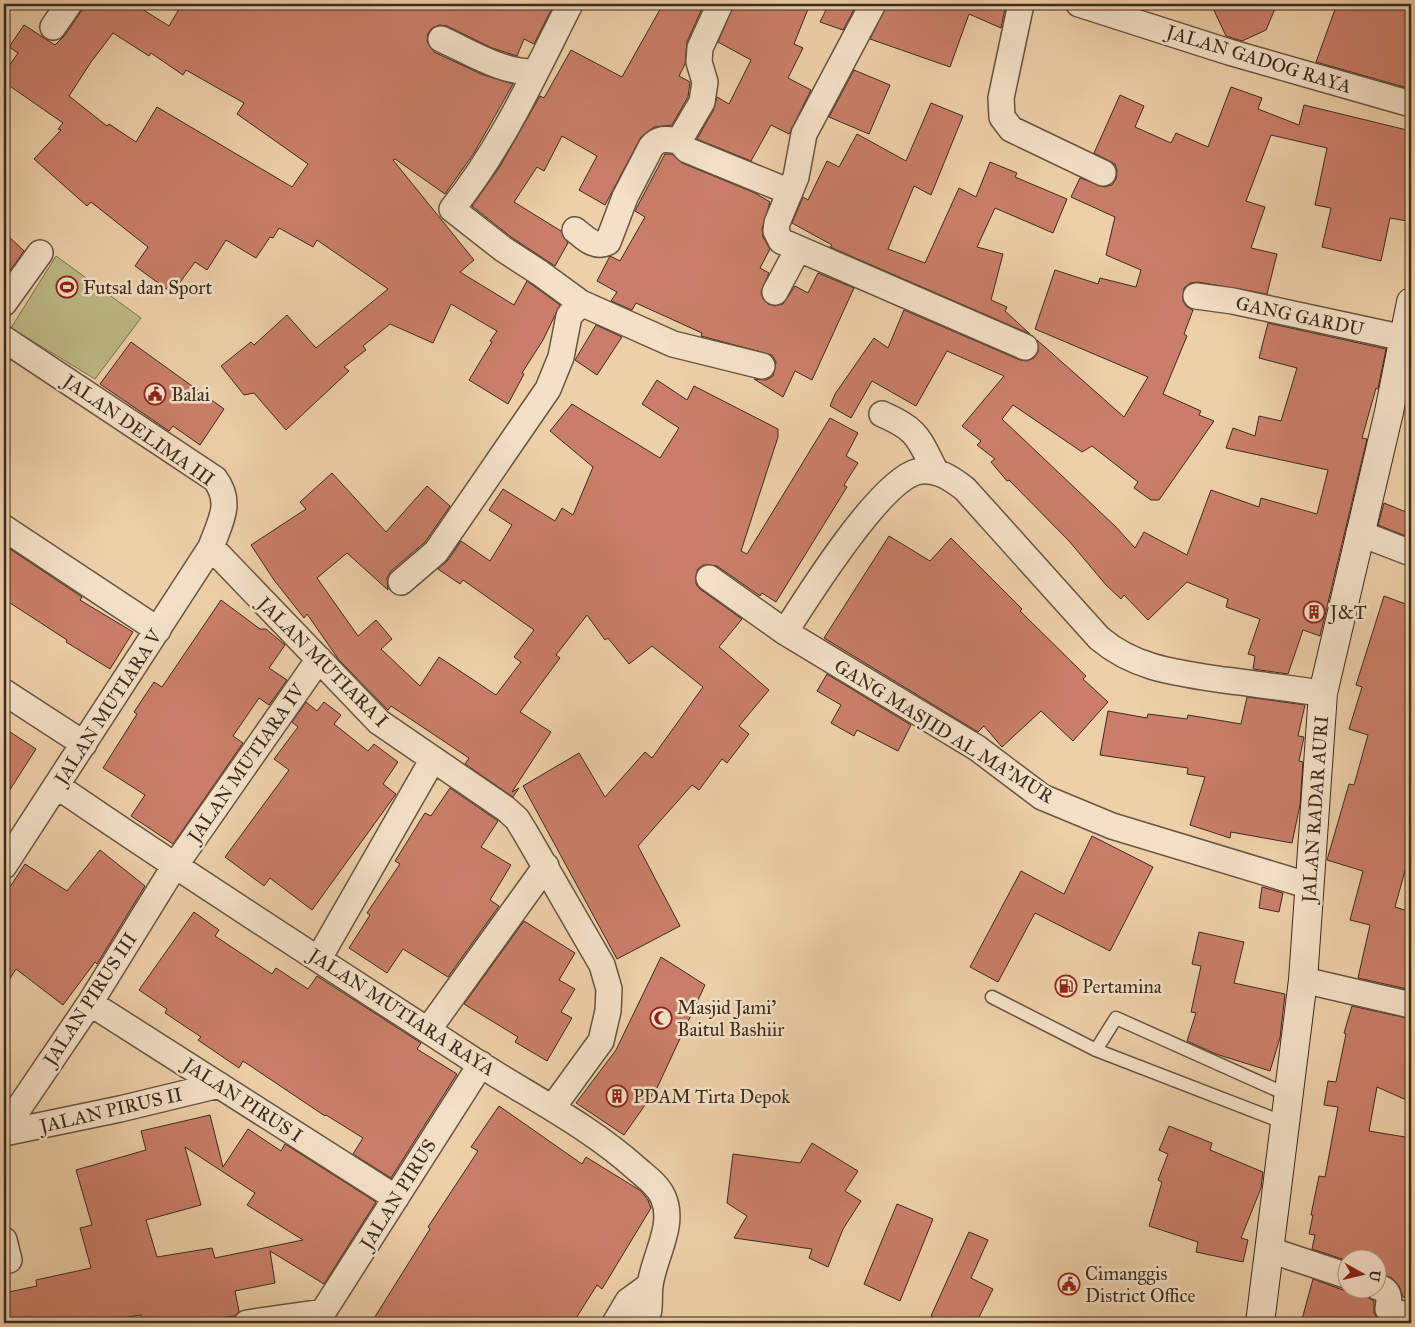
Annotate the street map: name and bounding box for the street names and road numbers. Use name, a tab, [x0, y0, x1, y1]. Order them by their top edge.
street label: JALAN GADOG RAYA	[1162, 19, 1354, 99]
street label: GANG GARDU	[1234, 291, 1366, 341]
street label: JALAN DELIMA III	[57, 368, 219, 492]
street label: JALAN MUTIARA I	[251, 591, 393, 733]
street label: JALAN MUTIARA V	[48, 625, 168, 791]
street label: GANG MASJID AL MA'MUR	[830, 654, 1058, 809]
street label: JALAN MUTIARA IV	[181, 679, 311, 849]
street label: JALAN RADAR AURI	[1297, 715, 1334, 905]
street label: JALAN PIRUS III	[37, 928, 142, 1072]
street label: JALAN MUTIARA RAYA	[303, 942, 499, 1082]
street label: JALAN PIRUS I	[177, 1052, 307, 1148]
street label: JALAN PIRUS II	[35, 1082, 185, 1139]
street label: JALAN PIRUS	[354, 1135, 442, 1256]

